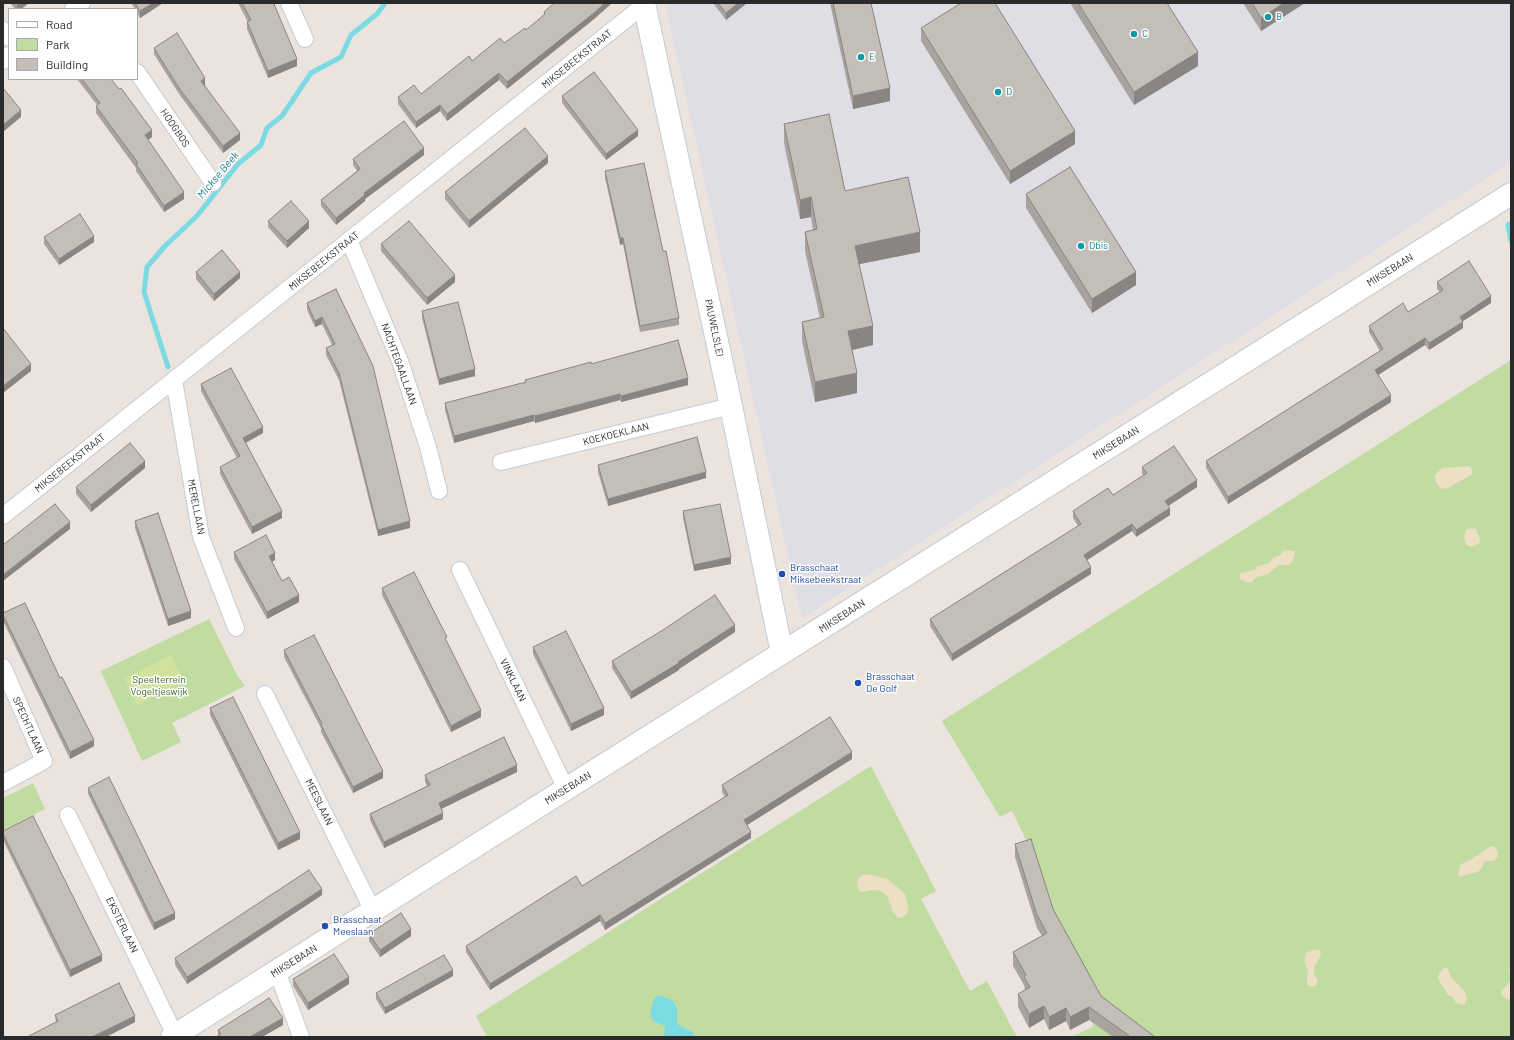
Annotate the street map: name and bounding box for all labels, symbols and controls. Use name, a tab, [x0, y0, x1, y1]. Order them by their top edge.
legend	[8, 8, 138, 80]
place label: B	[1276, 11, 1282, 23]
marker: B	[1263, 12, 1273, 22]
text: Road	[46, 17, 73, 31]
street label: MIKSEBEEKSTRAAT	[539, 27, 615, 91]
place label: C	[1142, 28, 1148, 40]
marker: C	[1129, 29, 1139, 39]
text: Park	[46, 37, 70, 51]
place label: E	[869, 51, 875, 63]
marker: E	[856, 52, 866, 62]
text: Building	[46, 57, 88, 71]
place label: D	[1006, 86, 1012, 98]
marker: D	[993, 87, 1003, 97]
street label: HOOGBOS	[158, 107, 192, 149]
water label: Mickse Beek	[194, 149, 242, 201]
street label: MIKSEBEEKSTRAAT	[286, 229, 362, 293]
place label: Dbis	[1089, 240, 1108, 252]
marker: Dbis	[1076, 241, 1086, 251]
street label: MIKSEBAAN	[1365, 251, 1415, 289]
street label: PAUWELSLEI	[702, 298, 726, 358]
street label: NACHTEGAALLAAN	[379, 322, 419, 406]
street label: KOEKOEKLAAN	[582, 420, 650, 448]
street label: MIKSEBAAN	[1091, 424, 1141, 462]
street label: MIKSEBEEKSTRAAT	[32, 431, 108, 495]
street label: MERELLAAN	[185, 478, 207, 536]
place label: Brasschaat Miksebeekstraat	[790, 562, 862, 586]
marker: Brasschaat Miksebeekstraat	[777, 569, 787, 579]
street label: MIKSEBAAN	[817, 597, 867, 635]
street label: VINKLAAN	[497, 657, 529, 703]
place label: Brasschaat De Golf	[866, 671, 915, 694]
park label: Speelterrein Vogeltjeswijk	[131, 674, 187, 698]
marker: Brasschaat De Golf	[853, 678, 863, 688]
street label: SPECHTLAAN	[10, 695, 46, 755]
street label: MIKSEBAAN	[543, 769, 593, 807]
street label: MEESLAAN	[303, 777, 335, 827]
street label: EKSTERLAAN	[103, 895, 141, 955]
place label: Brasschaat Meeslaan	[333, 914, 382, 938]
marker: Brasschaat Meeslaan	[320, 921, 330, 931]
street label: MIKSEBAAN	[269, 942, 319, 980]

